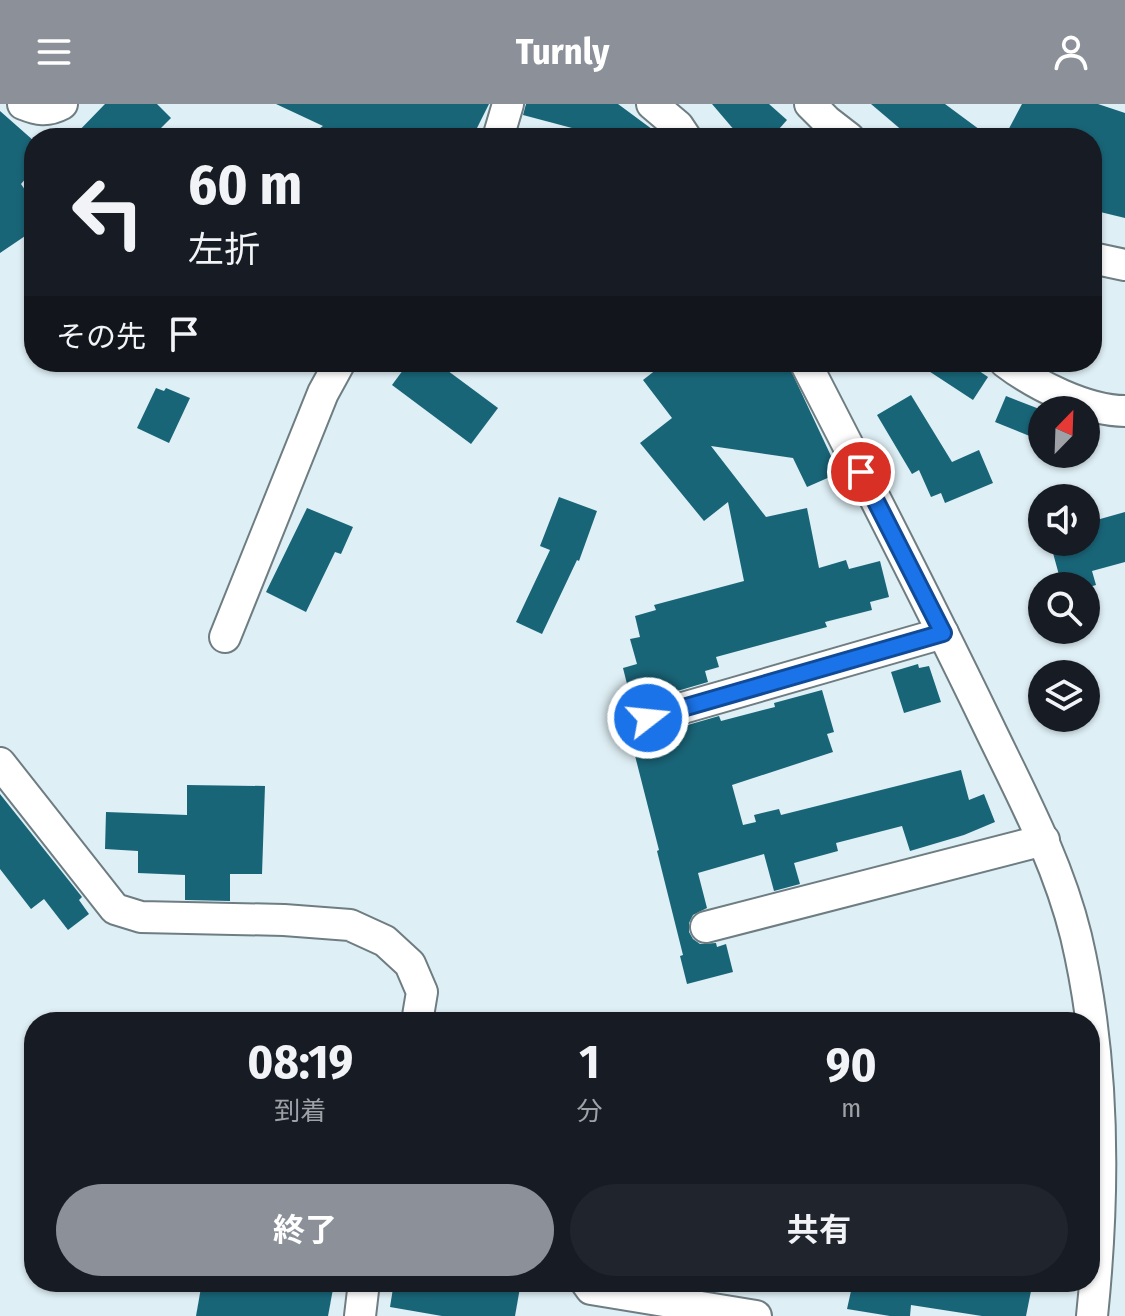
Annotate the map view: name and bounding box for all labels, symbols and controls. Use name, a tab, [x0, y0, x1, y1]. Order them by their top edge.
icon: menu	[32, 30, 76, 74]
text: Turnly	[516, 30, 609, 74]
icon: person	[1049, 30, 1093, 74]
text: 60 m	[188, 152, 302, 219]
icon: left	[56, 160, 160, 264]
text: 左折	[188, 228, 260, 272]
icon: arrive	[162, 312, 206, 356]
text: その先	[56, 319, 146, 355]
north arrow	[1028, 396, 1100, 468]
map controls	[1028, 396, 1100, 732]
pin	[827, 438, 895, 506]
icon: arrive	[839, 450, 883, 494]
button: sound	[1028, 484, 1100, 556]
button: search	[1028, 572, 1100, 644]
button: layers	[1028, 660, 1100, 732]
position arrow	[606, 676, 690, 760]
text: 08:19	[247, 1033, 353, 1091]
text: 1	[579, 1033, 600, 1091]
text: 90	[826, 1036, 877, 1094]
text: m	[841, 1093, 861, 1124]
text: 到着	[274, 1096, 326, 1127]
text: 分	[576, 1096, 603, 1127]
button: 終了	[56, 1184, 554, 1276]
button: 共有	[570, 1184, 1068, 1276]

